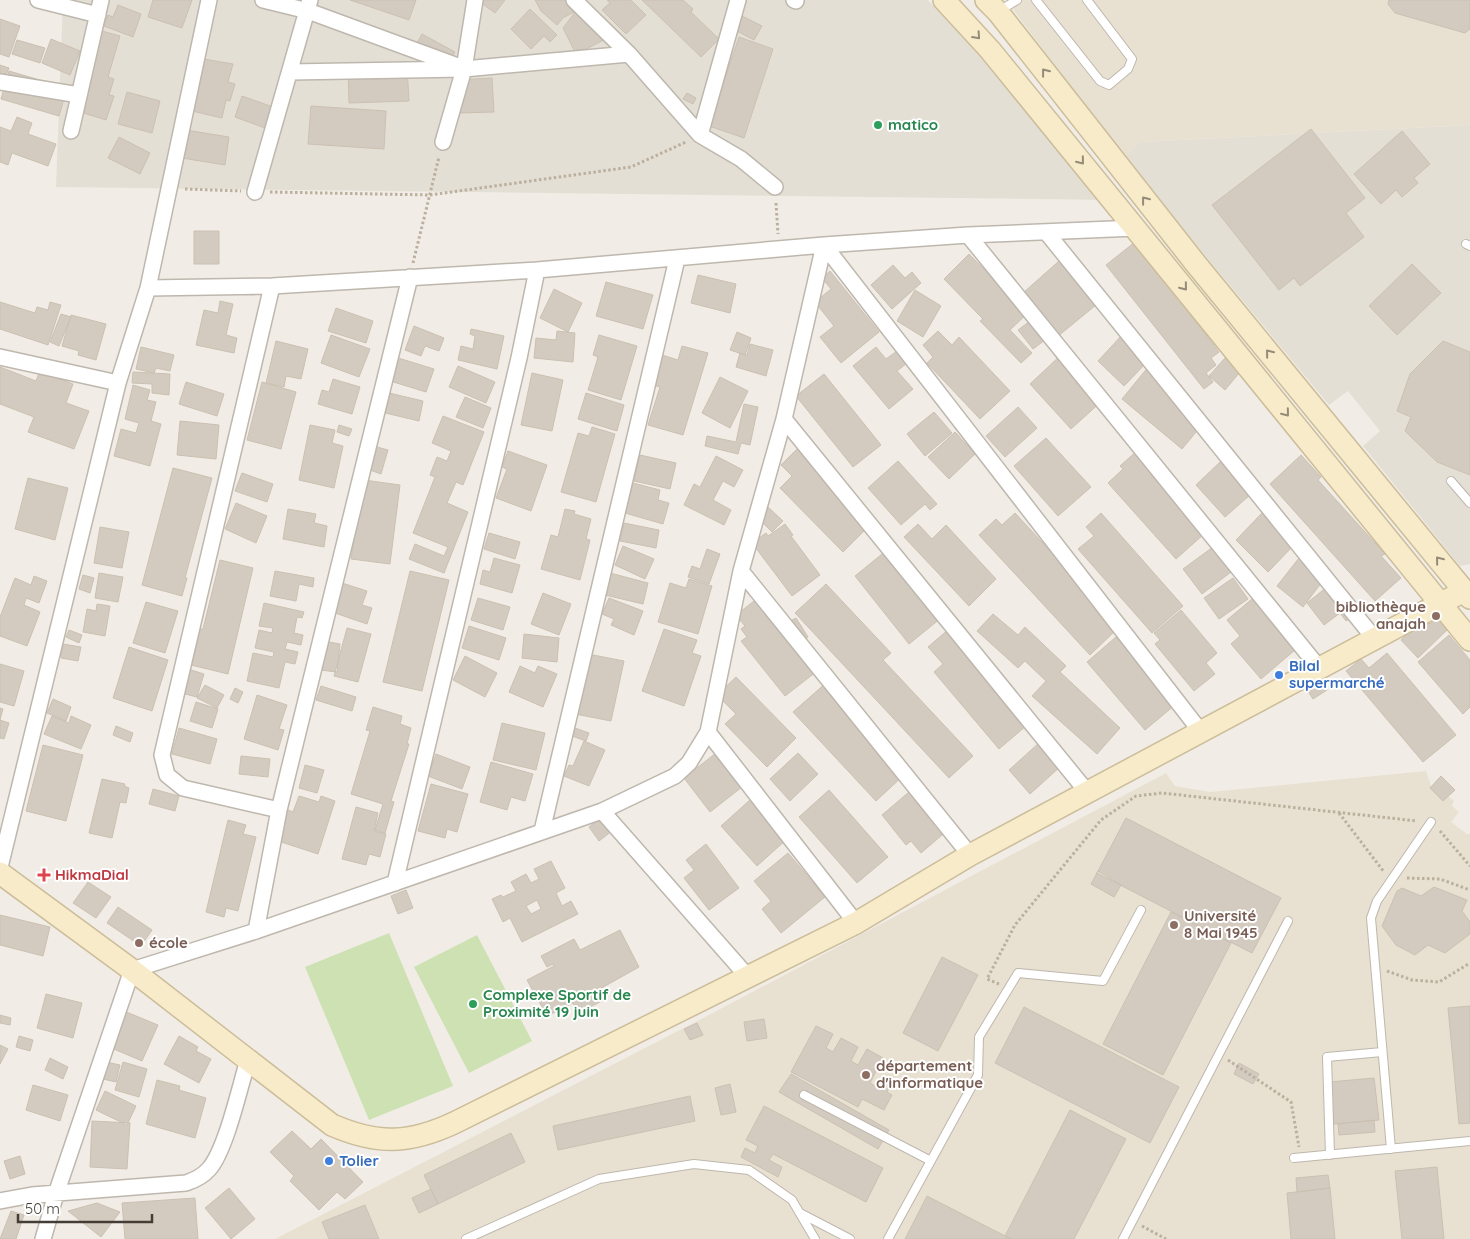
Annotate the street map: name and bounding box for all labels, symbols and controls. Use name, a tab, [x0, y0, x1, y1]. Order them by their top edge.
one-way arrow	[971, 30, 980, 39]
one-way arrow	[1042, 69, 1050, 78]
place label: matico	[888, 115, 938, 134]
marker: matico	[872, 119, 884, 131]
one-way arrow	[1076, 155, 1084, 164]
one-way arrow	[1142, 196, 1151, 206]
one-way arrow	[1178, 281, 1186, 290]
one-way arrow	[1266, 350, 1275, 359]
one-way arrow	[1281, 407, 1289, 416]
one-way arrow	[1437, 557, 1445, 566]
place label: bibliothèque anajah	[1336, 597, 1426, 633]
marker: bibliothèque anajah	[1430, 610, 1442, 622]
place label: Bilal supermarché	[1289, 656, 1385, 692]
marker: Bilal supermarché	[1273, 669, 1285, 681]
place label: HikmaDial	[55, 865, 129, 884]
marker: HikmaDial	[37, 868, 51, 882]
place label: Université 8 Mai 1945	[1184, 906, 1258, 942]
marker: Université 8 Mai 1945	[1168, 919, 1180, 931]
place label: école	[149, 933, 188, 952]
marker: école	[133, 937, 145, 949]
place label: Complexe Sportif de Proximité 19 juin	[483, 985, 631, 1021]
marker: Complexe Sportif de Proximité 19 juin	[467, 998, 479, 1010]
place label: département d'informatique	[876, 1056, 983, 1092]
marker: département d'informatique	[860, 1069, 872, 1081]
place label: Tolier	[339, 1151, 379, 1170]
marker: Tolier	[323, 1155, 335, 1167]
scale bar	[18, 1192, 151, 1224]
text: 50 m	[25, 1199, 60, 1218]

